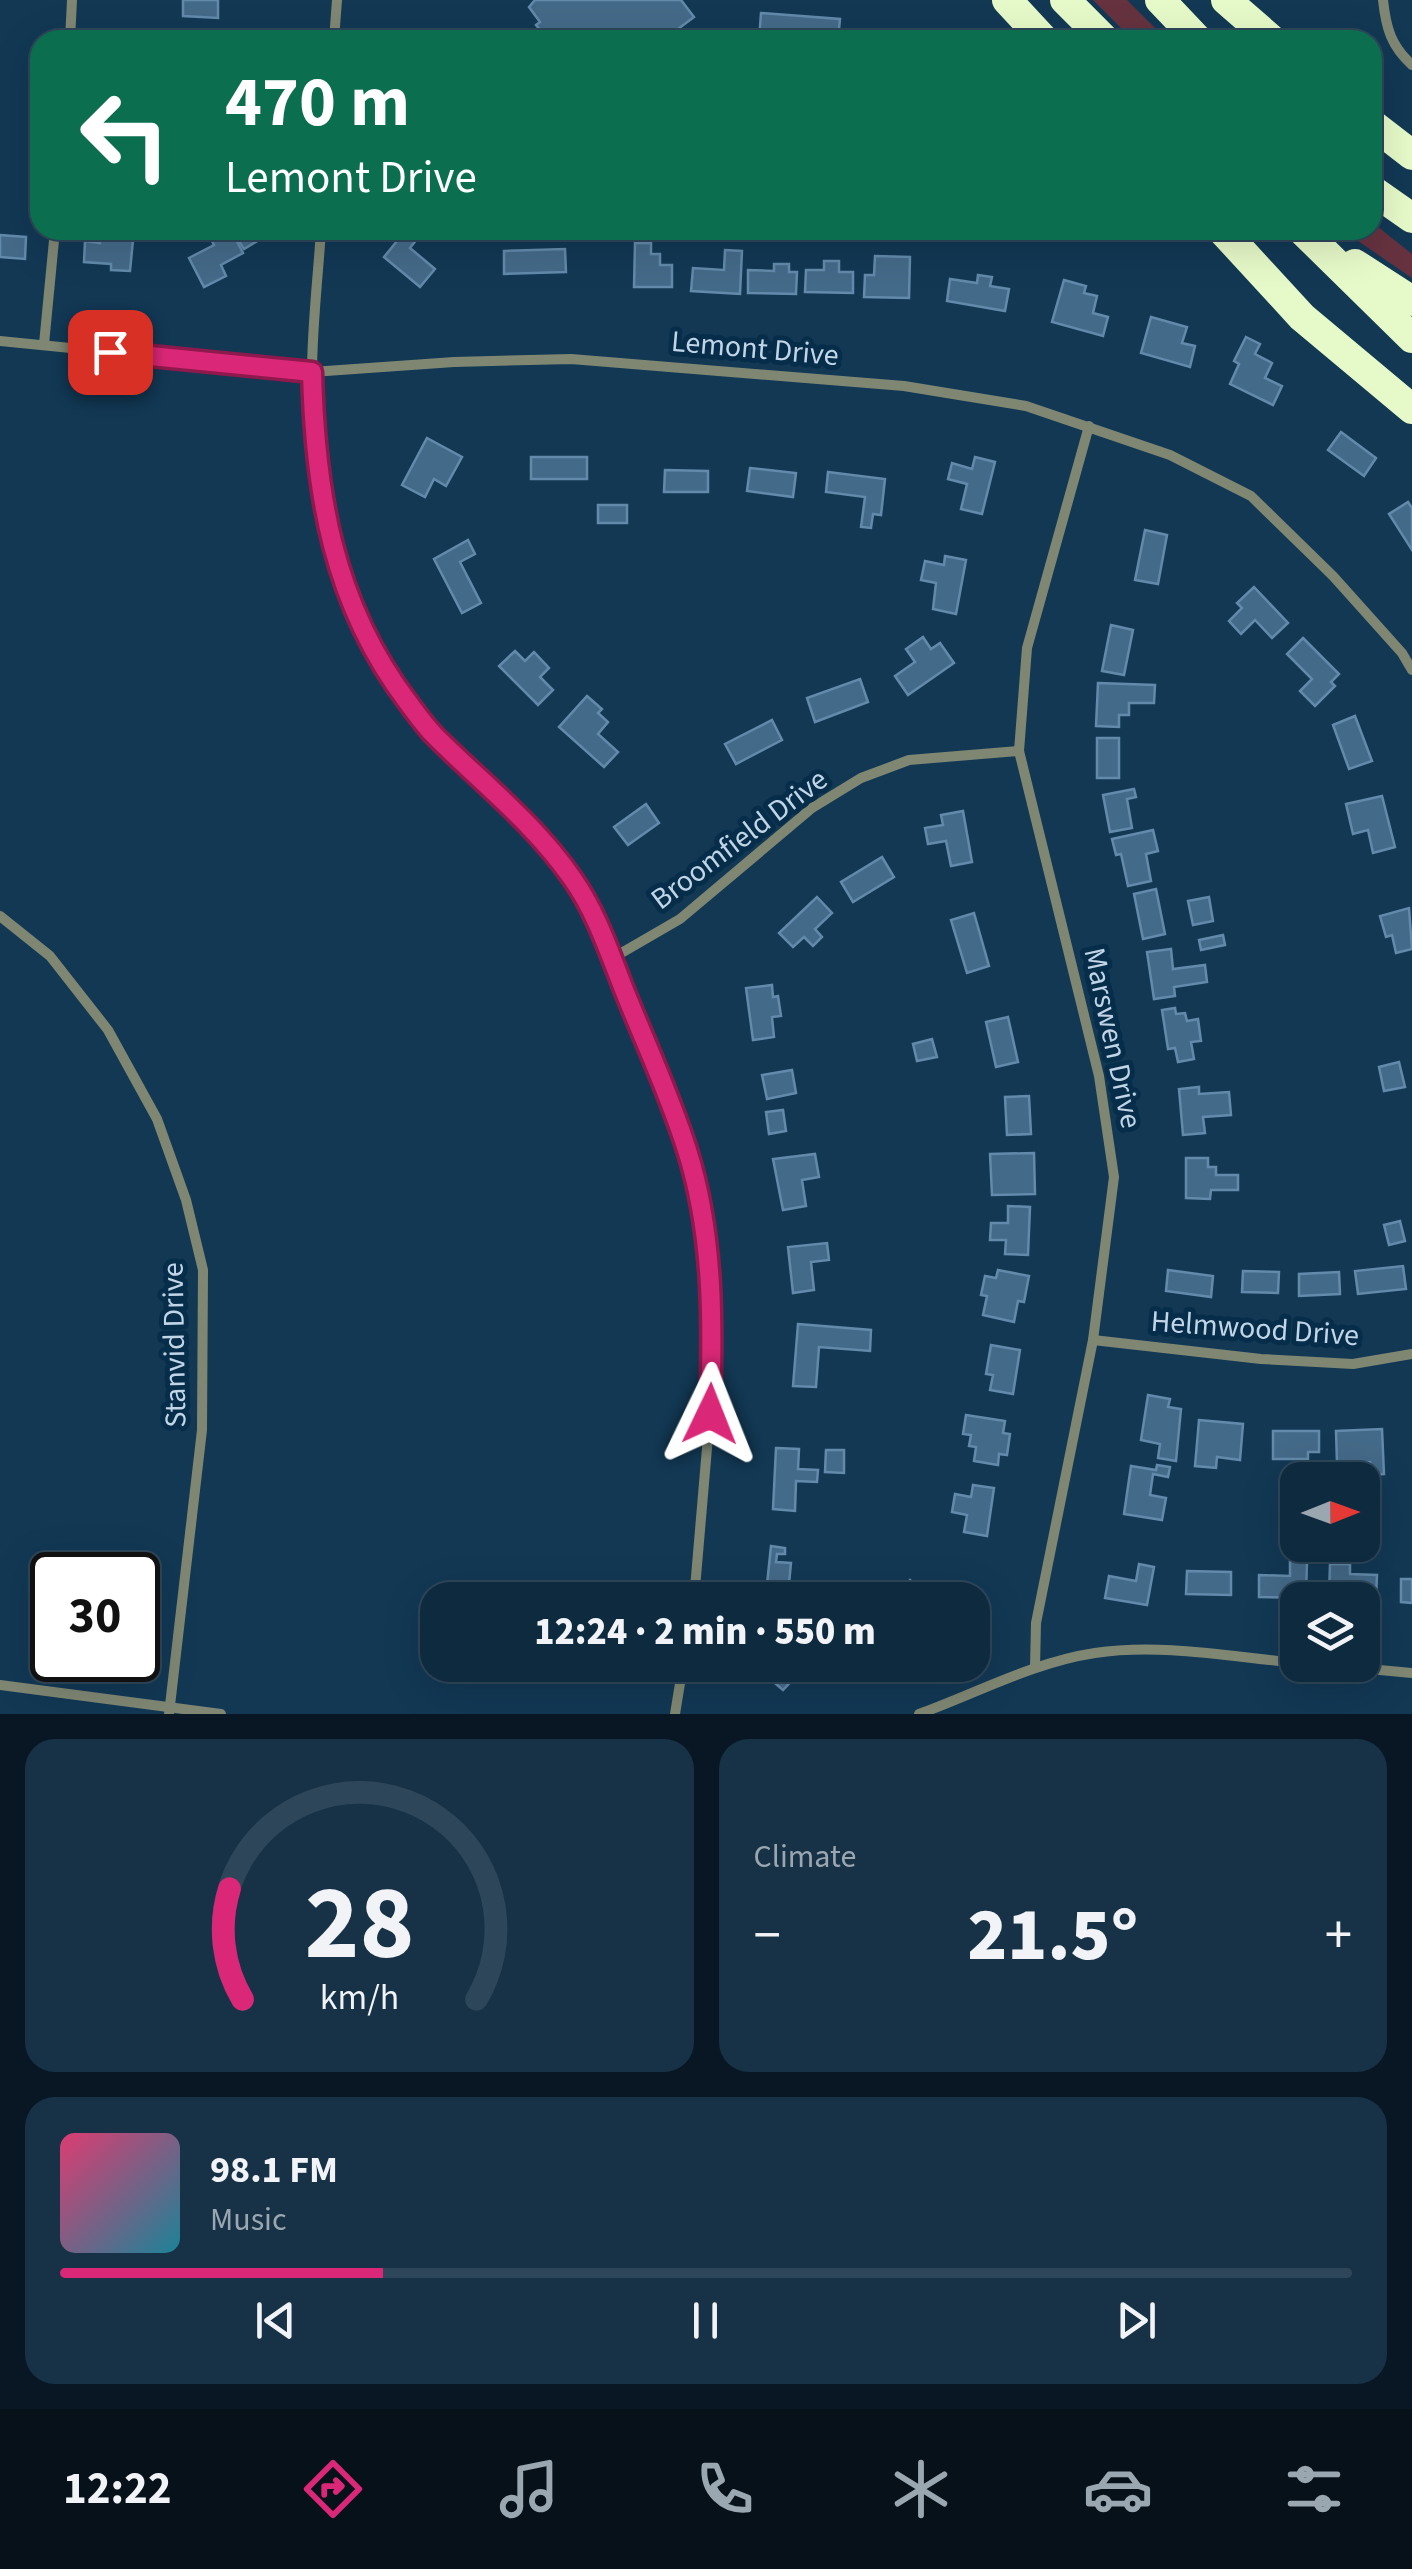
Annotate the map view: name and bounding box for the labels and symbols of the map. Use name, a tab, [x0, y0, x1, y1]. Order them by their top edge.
pin	[68, 310, 153, 395]
street label: Lemont Drive	[669, 320, 840, 377]
street label: Broomfield Drive	[642, 759, 837, 920]
street label: Marswen Drive	[1072, 944, 1153, 1132]
street label: Stanvid Drive	[152, 1262, 197, 1428]
street label: Helmwood Drive	[1149, 1300, 1361, 1357]
position arrow	[658, 1362, 762, 1466]
north arrow	[1280, 1462, 1380, 1562]
speed limit sign: 30	[30, 1552, 160, 1682]

